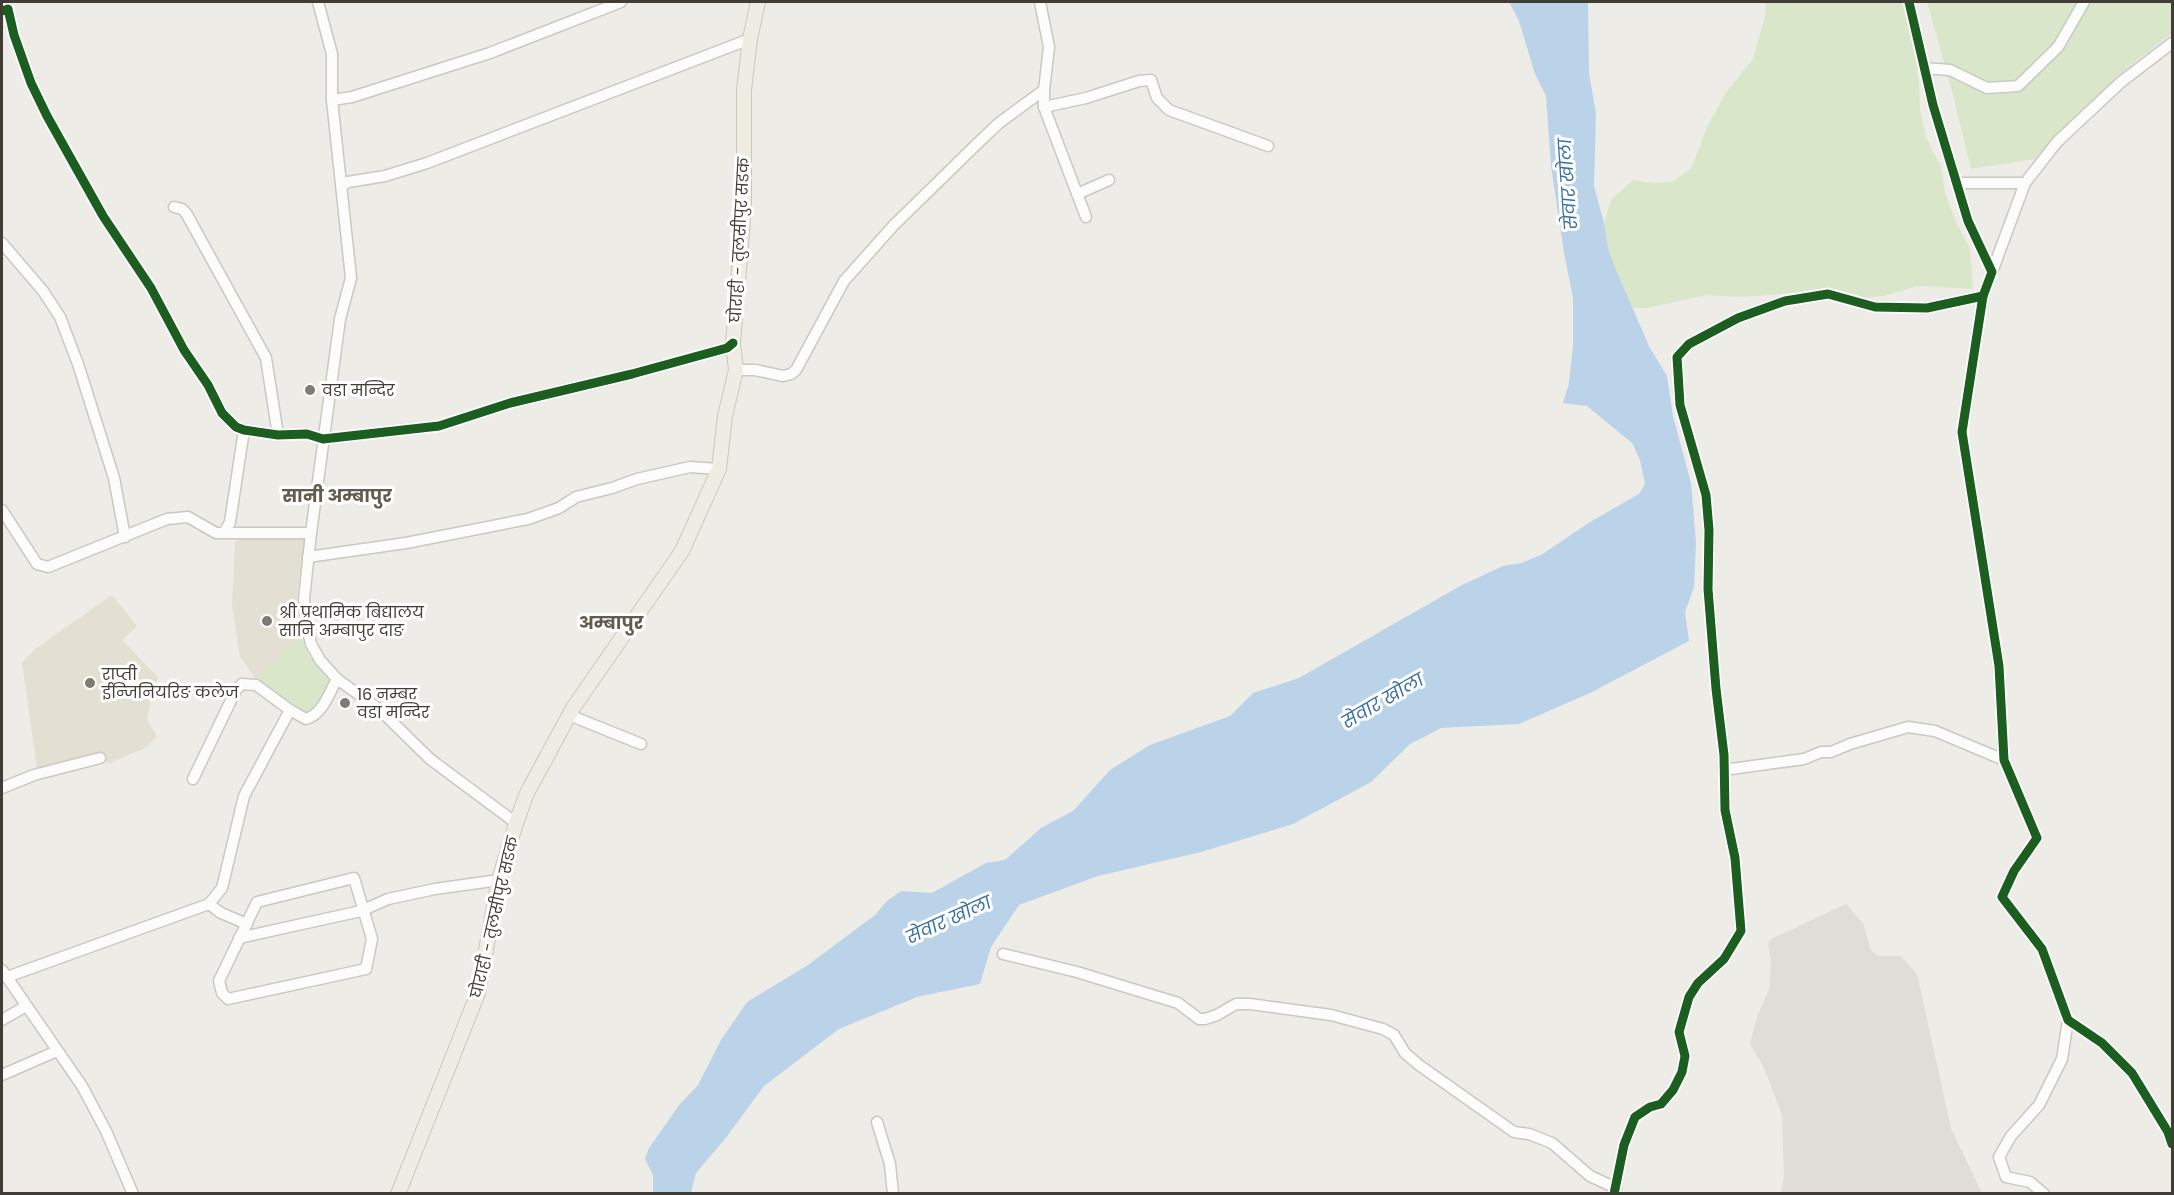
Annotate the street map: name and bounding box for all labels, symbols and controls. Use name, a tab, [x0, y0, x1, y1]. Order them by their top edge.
water label: सेवार खोला	[1552, 136, 1583, 230]
street label: घोराही - तुलसीपुर सडक	[724, 156, 755, 324]
place label: वडा मन्दिर	[321, 379, 395, 402]
marker: वडा मन्दिर	[303, 383, 317, 397]
district label: सानी अम्बापुर	[281, 483, 392, 509]
place label: श्री प्रथामिक बिद्यालय सानि अम्बापुर दाङ	[278, 601, 425, 642]
district label: अम्बापुर	[579, 610, 644, 636]
marker: श्री प्रथामिक बिद्यालय सानि अम्बापुर दाङ	[260, 614, 274, 628]
place label: राप्ती ईन्जिनियरिङ कलेज	[101, 663, 239, 704]
water label: सेवार खोला	[1337, 666, 1430, 734]
marker: राप्ती ईन्जिनियरिङ कलेज	[83, 676, 97, 690]
place label: १६ नम्बर वडा मन्दिर	[356, 683, 430, 724]
marker: १६ नम्बर वडा मन्दिर	[338, 696, 352, 710]
street label: घोराही - तुलसीपुर सडक	[464, 833, 525, 1001]
water label: सेवार खोला	[902, 889, 997, 949]

